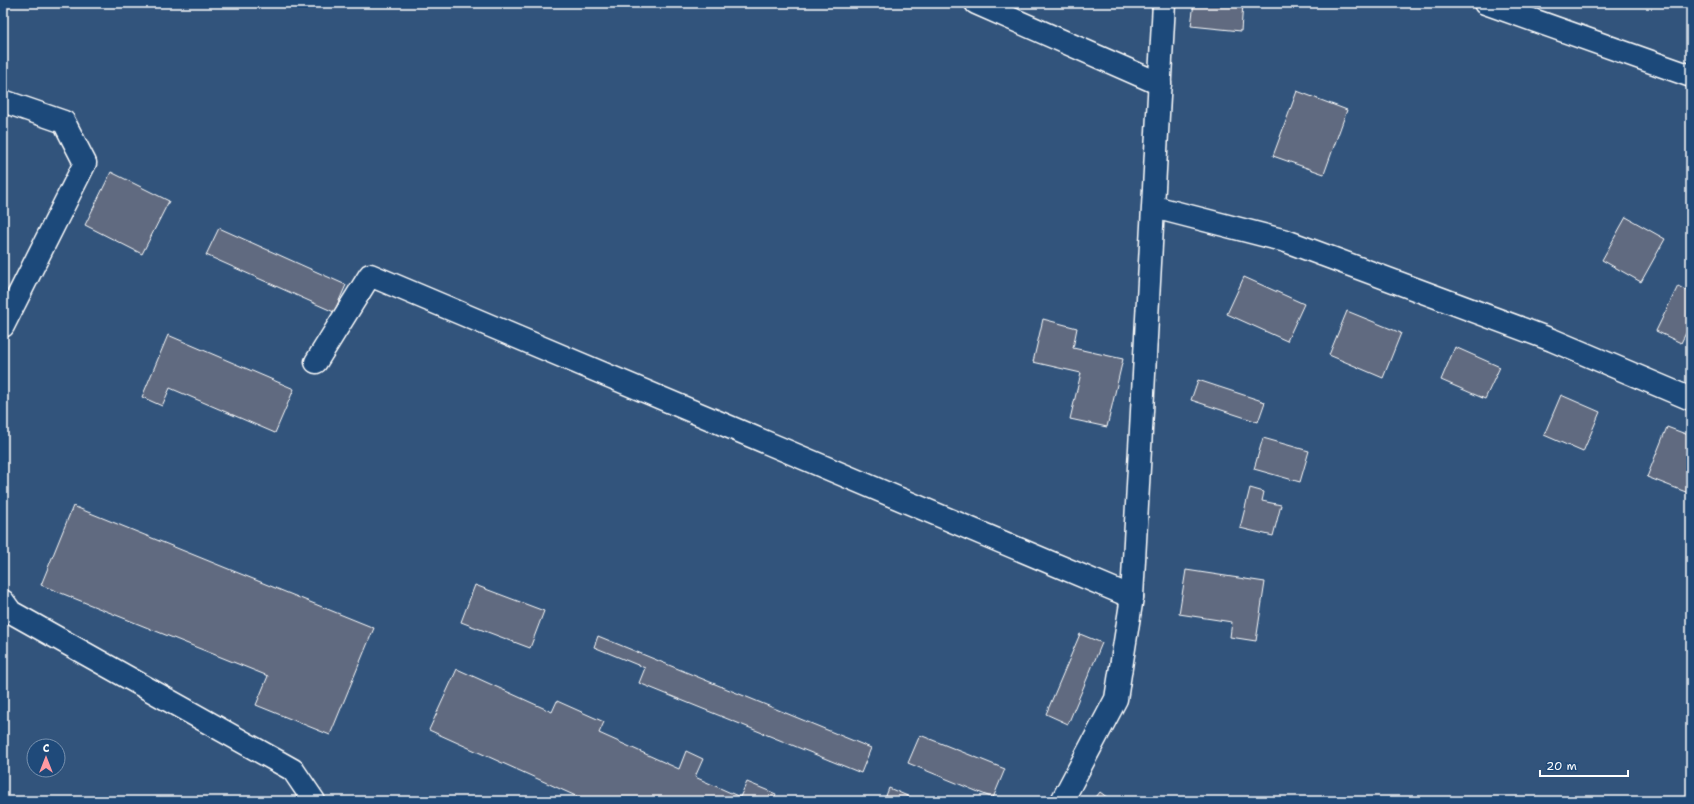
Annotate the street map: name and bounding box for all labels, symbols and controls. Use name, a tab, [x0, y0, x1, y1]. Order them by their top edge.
north arrow	[26, 738, 66, 778]
text: С	[43, 741, 50, 756]
scale bar	[1540, 752, 1628, 778]
text: 20 m	[1546, 758, 1577, 774]

